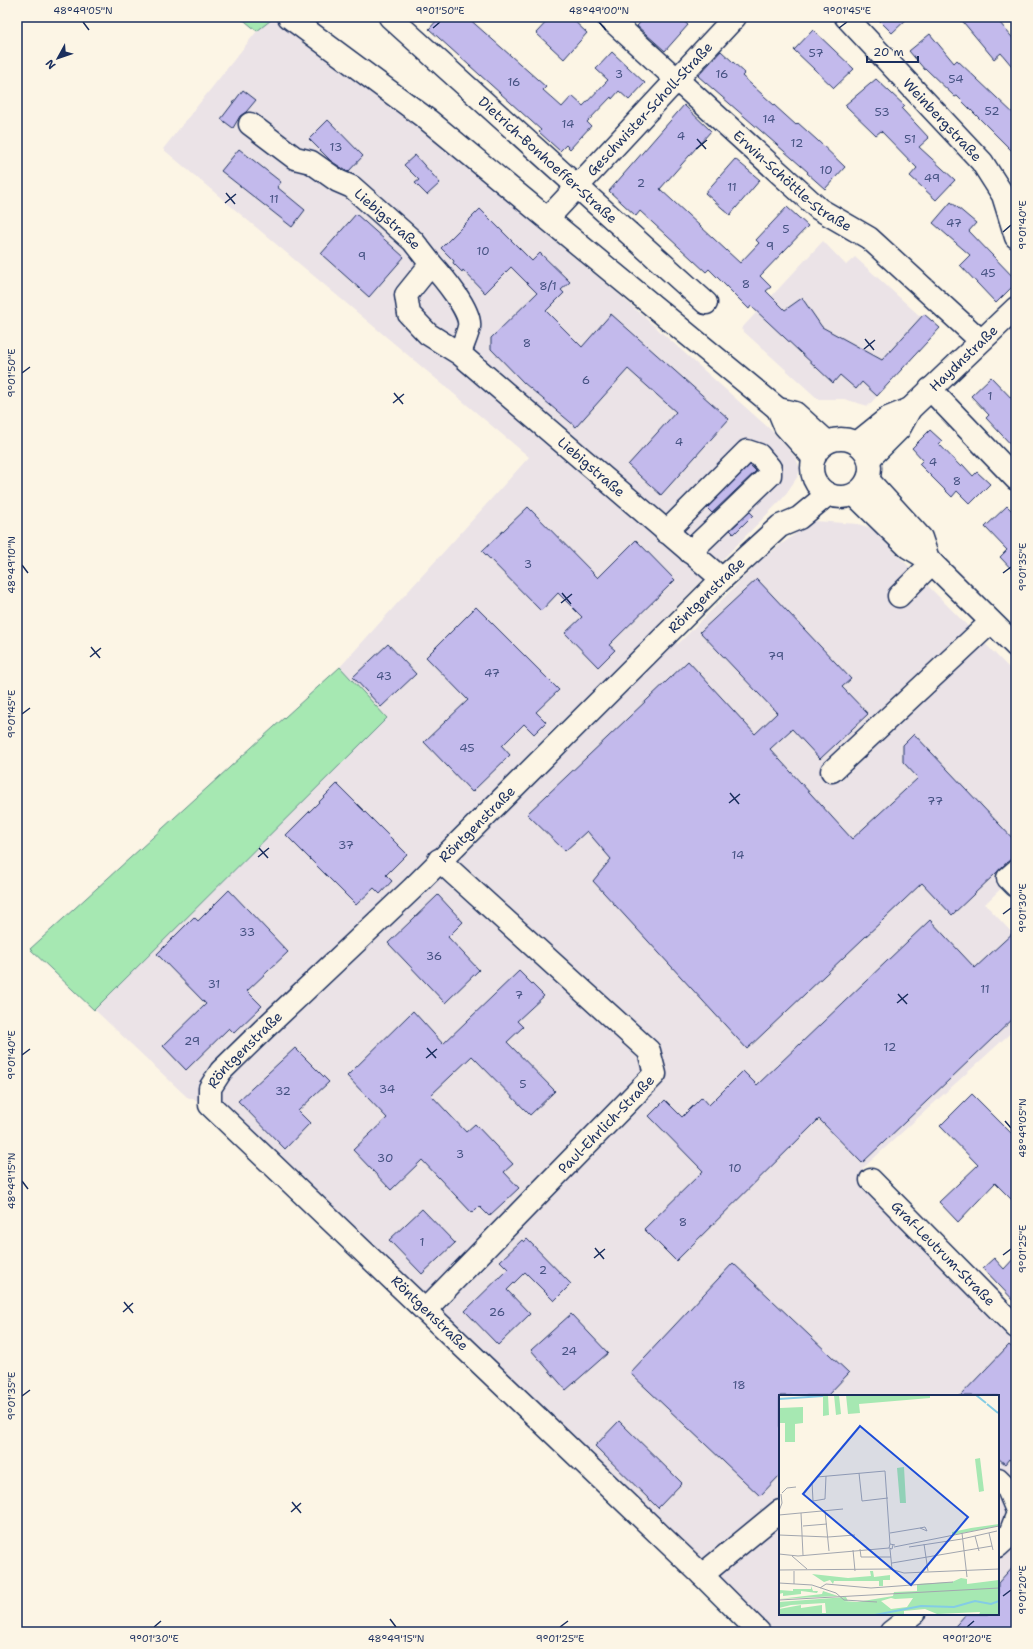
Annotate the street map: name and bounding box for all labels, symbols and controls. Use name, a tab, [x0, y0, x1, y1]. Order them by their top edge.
text: 48°49'05"N	[53, 4, 113, 17]
text: 9°01'50"E	[415, 4, 465, 17]
text: 48°49'00"N	[569, 4, 629, 17]
text: 9°01'45"E	[823, 4, 871, 17]
north arrow	[38, 38, 78, 78]
street label: Geschwister-Scholl-Straße	[583, 38, 716, 180]
scale bar	[867, 38, 918, 64]
text: 20 m	[873, 44, 904, 60]
house number: 57	[808, 45, 824, 61]
text: N	[42, 56, 59, 72]
house number: 3	[615, 66, 623, 82]
house number: 16	[715, 66, 729, 82]
house number: 54	[948, 71, 964, 87]
house number: 16	[507, 74, 521, 90]
street label: Weinbergstraße	[899, 74, 986, 165]
street label: Dietrich-Bonhoeffer-Straße	[475, 92, 621, 227]
house number: 52	[984, 103, 1000, 119]
house number: 53	[874, 104, 890, 120]
house number: 14	[763, 111, 775, 127]
house number: 14	[562, 116, 574, 132]
street label: Erwin-Schöttle-Straße	[729, 126, 855, 235]
house number: 4	[677, 128, 685, 144]
house number: 51	[904, 131, 916, 147]
house number: 12	[791, 135, 803, 151]
house number: 13	[330, 139, 342, 155]
house number: 10	[819, 162, 833, 178]
house number: 49	[924, 170, 940, 186]
house number: 2	[637, 175, 645, 191]
house number: 11	[727, 179, 737, 195]
street label: Liebigstraße	[351, 184, 425, 253]
house number: 11	[269, 191, 279, 207]
text: 9°01'40"E	[1016, 200, 1029, 250]
house number: 47	[946, 215, 962, 231]
house number: 5	[782, 221, 790, 237]
house number: 9	[766, 238, 774, 254]
house number: 10	[476, 243, 490, 259]
house number: 9	[358, 248, 366, 264]
house number: 45	[980, 265, 996, 281]
house number: 8	[742, 276, 750, 292]
house number: 8/1	[539, 278, 557, 294]
street label: Haydnstraße	[925, 321, 1002, 395]
house number: 8	[523, 335, 531, 351]
text: 9°01'50"E	[5, 348, 18, 398]
house number: 6	[582, 372, 590, 388]
house number: 1	[987, 388, 993, 404]
street label: Liebigstraße	[554, 433, 629, 501]
house number: 4	[675, 434, 683, 450]
house number: 4	[929, 454, 937, 470]
house number: 8	[953, 473, 961, 489]
text: 48°49'10"N	[5, 536, 18, 594]
text: 9°01'35"E	[1016, 543, 1029, 591]
street label: Röntgenstraße	[664, 553, 749, 637]
house number: 3	[524, 556, 532, 572]
house number: 79	[768, 648, 784, 664]
house number: 47	[484, 665, 500, 681]
house number: 43	[376, 668, 392, 684]
text: 9°01'45"E	[5, 690, 18, 738]
house number: 45	[459, 740, 475, 756]
street label: Röntgenstraße	[435, 782, 519, 866]
house number: 77	[927, 793, 943, 809]
house number: 37	[338, 837, 354, 853]
house number: 14	[732, 847, 744, 863]
text: 9°01'30"E	[1016, 883, 1029, 933]
house number: 33	[239, 924, 255, 940]
house number: 36	[426, 948, 442, 964]
house number: 31	[208, 976, 220, 992]
house number: 11	[980, 981, 990, 997]
house number: 7	[515, 987, 523, 1003]
street label: Röntgenstraße	[203, 1007, 286, 1092]
text: 9°01'40"E	[5, 1030, 18, 1080]
house number: 29	[184, 1033, 200, 1049]
house number: 12	[884, 1039, 896, 1055]
street label: Paul-Ehrlich-Straße	[554, 1071, 658, 1177]
house number: 5	[519, 1076, 527, 1092]
house number: 34	[379, 1081, 395, 1097]
house number: 32	[275, 1083, 291, 1099]
text: 48°49'05"N	[1016, 1098, 1029, 1158]
house number: 3	[456, 1146, 464, 1162]
house number: 30	[377, 1150, 393, 1166]
text: 48°49'15"N	[5, 1153, 18, 1209]
house number: 10	[728, 1160, 742, 1176]
street label: Graf-Leutrum-Straße	[887, 1197, 999, 1310]
house number: 8	[679, 1214, 687, 1230]
text: 9°01'25"E	[1016, 1225, 1029, 1273]
house number: 1	[419, 1234, 425, 1250]
house number: 2	[539, 1262, 547, 1278]
street label: Röntgenstraße	[388, 1272, 473, 1355]
house number: 26	[489, 1304, 505, 1320]
house number: 24	[561, 1343, 577, 1359]
text: 9°01'35"E	[5, 1372, 18, 1420]
house number: 18	[732, 1377, 746, 1393]
inset map	[779, 1395, 999, 1615]
text: 9°01'20"E	[1016, 1565, 1029, 1615]
text: 9°01'30"E	[129, 1632, 179, 1645]
text: 48°49'15"N	[368, 1632, 424, 1645]
text: 9°01'25"E	[536, 1632, 584, 1645]
text: 9°01'20"E	[942, 1632, 992, 1645]

